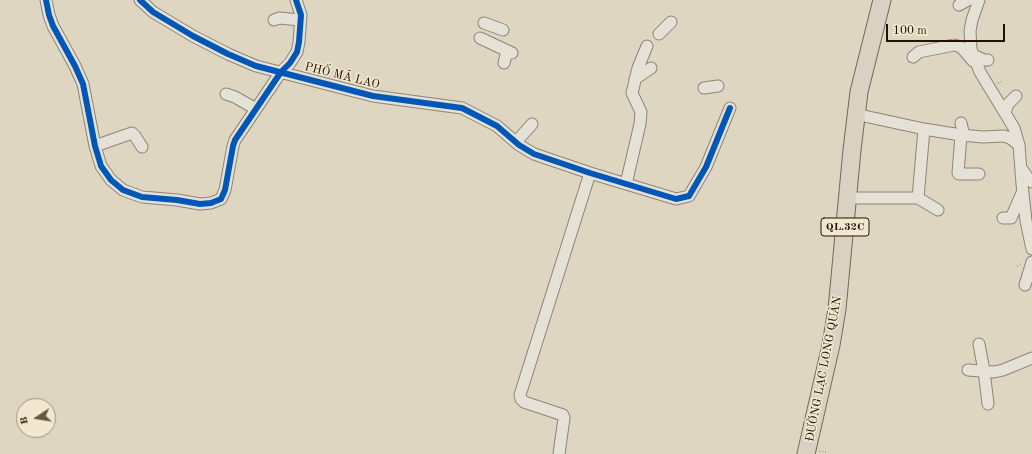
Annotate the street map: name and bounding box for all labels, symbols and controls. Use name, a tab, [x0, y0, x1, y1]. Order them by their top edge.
scale bar	[888, 16, 1007, 42]
text: 100 m	[893, 25, 927, 37]
street label: PHỐ MÃ LAO	[303, 60, 381, 92]
road number: QL.32C	[821, 218, 869, 236]
street label: ĐƯỜNG LẠC LONG QUÂN	[803, 295, 845, 443]
north arrow	[16, 398, 56, 438]
text: B	[19, 415, 31, 425]

